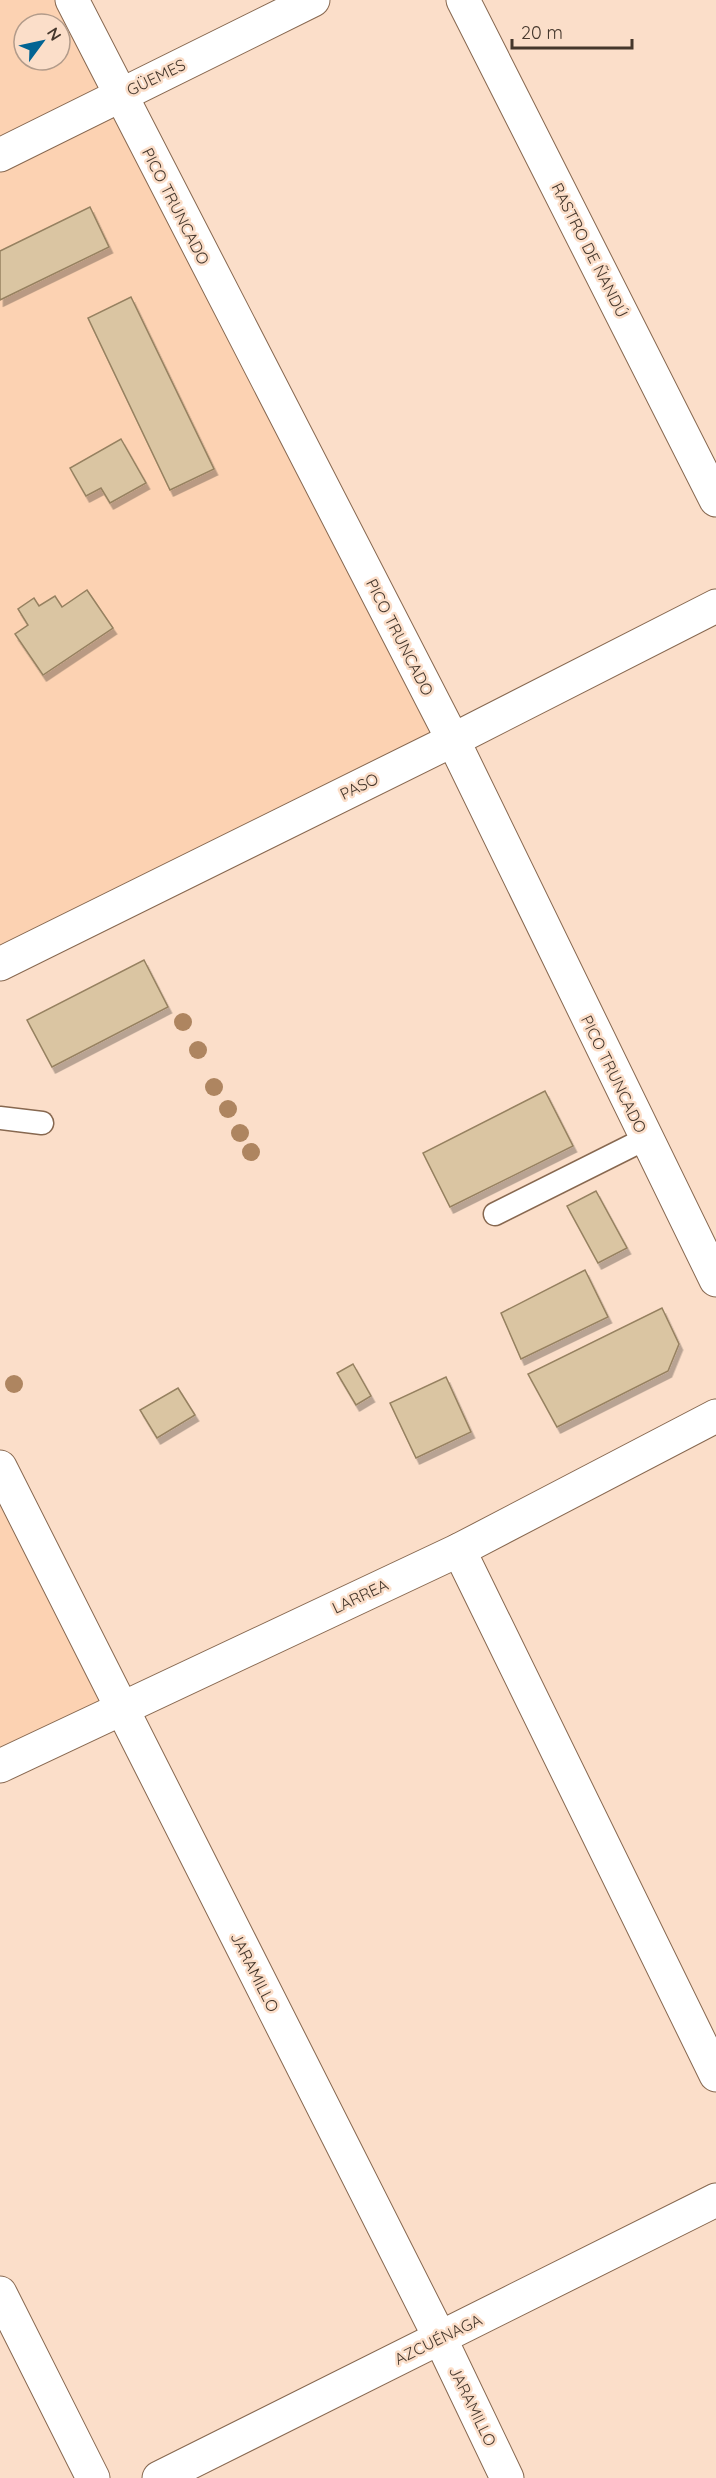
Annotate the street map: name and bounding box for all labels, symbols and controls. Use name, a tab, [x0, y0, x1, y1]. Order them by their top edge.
north arrow	[12, 12, 72, 72]
scale bar	[512, 12, 632, 50]
text: 20 m	[521, 21, 563, 44]
text: N	[43, 23, 66, 44]
street label: GÜEMES	[123, 54, 189, 100]
street label: PICO TRUNCADO	[138, 144, 214, 268]
street label: RASTRO DE ÑANDÚ	[547, 179, 633, 321]
street label: PICO TRUNCADO	[362, 575, 438, 699]
street label: PASO	[336, 768, 382, 804]
street label: PICO TRUNCADO	[577, 1012, 651, 1136]
street label: LARREA	[329, 1574, 391, 1618]
street label: JARAMILLO	[226, 1929, 284, 2015]
street label: AZCUÉNAGA	[391, 2309, 485, 2369]
street label: JARAMILLO	[445, 2363, 501, 2449]

